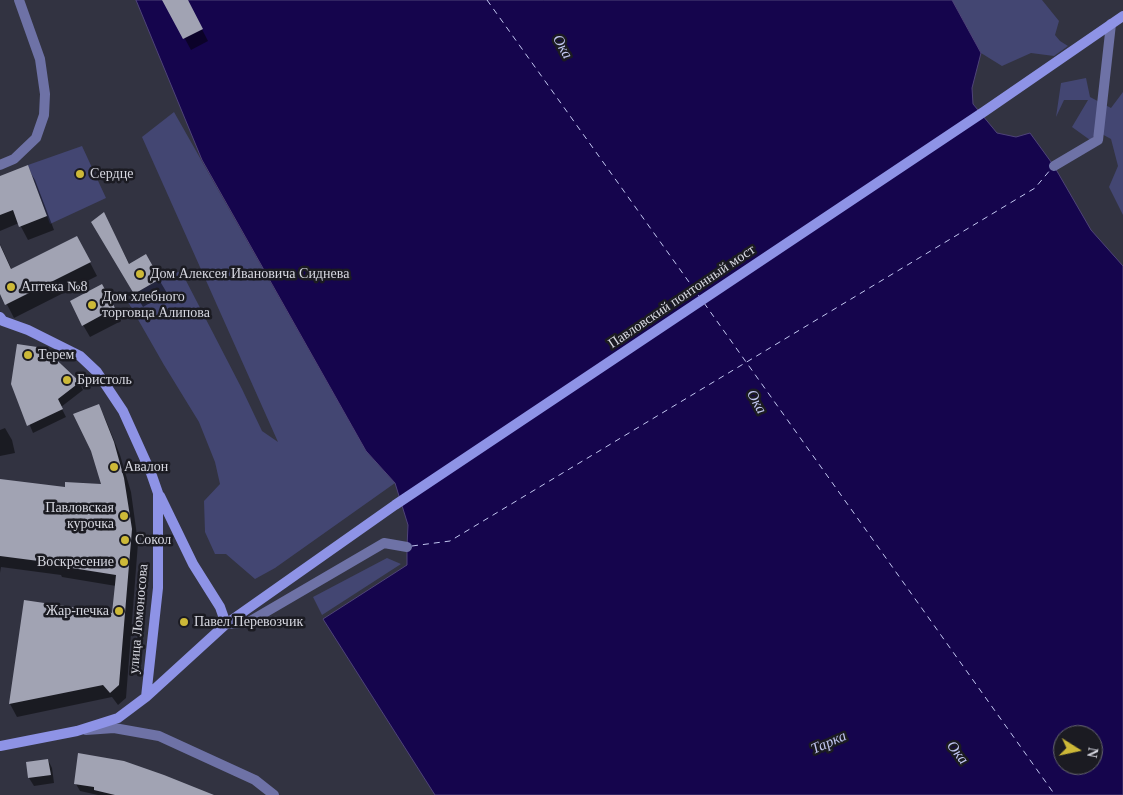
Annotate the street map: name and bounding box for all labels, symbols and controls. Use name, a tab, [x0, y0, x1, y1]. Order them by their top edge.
water label: Ока	[548, 32, 576, 62]
place label: Сердце	[90, 166, 133, 182]
marker: Сердце	[74, 168, 86, 180]
street label: Павловский понтонный мост	[605, 241, 759, 353]
place label: Дом Алексея Ивановича Сиднева	[150, 266, 349, 282]
marker: Дом Алексея Ивановича Сиднева	[134, 268, 146, 280]
place label: Аптека №8	[21, 279, 88, 295]
marker: Аптека №8	[5, 281, 17, 293]
place label: Дом хлебного торговца Алипова	[102, 289, 210, 322]
marker: Дом хлебного торговца Алипова	[86, 299, 98, 311]
place label: Терем	[38, 347, 74, 363]
marker: Терем	[22, 349, 34, 361]
place label: Бристоль	[77, 372, 132, 388]
marker: Бристоль	[61, 374, 73, 386]
water label: Ока	[742, 387, 770, 417]
place label: Авалон	[124, 459, 168, 475]
marker: Авалон	[108, 461, 120, 473]
place label: Павловская курочка	[45, 500, 114, 532]
marker: Павловская курочка	[118, 510, 130, 522]
place label: Сокол	[135, 532, 171, 548]
marker: Сокол	[119, 534, 131, 546]
place label: Воскресение	[37, 554, 114, 570]
marker: Воскресение	[118, 556, 130, 568]
street label: улица Ломоносова	[126, 563, 152, 675]
place label: Жар-печка	[46, 603, 109, 619]
marker: Жар-печка	[113, 605, 125, 617]
place label: Павел Перевозчик	[194, 614, 303, 630]
marker: Павел Перевозчик	[178, 616, 190, 628]
north arrow	[1053, 725, 1103, 775]
water label: Тарка	[808, 727, 850, 759]
water label: Ока	[942, 738, 972, 768]
text: N	[1084, 746, 1101, 759]

